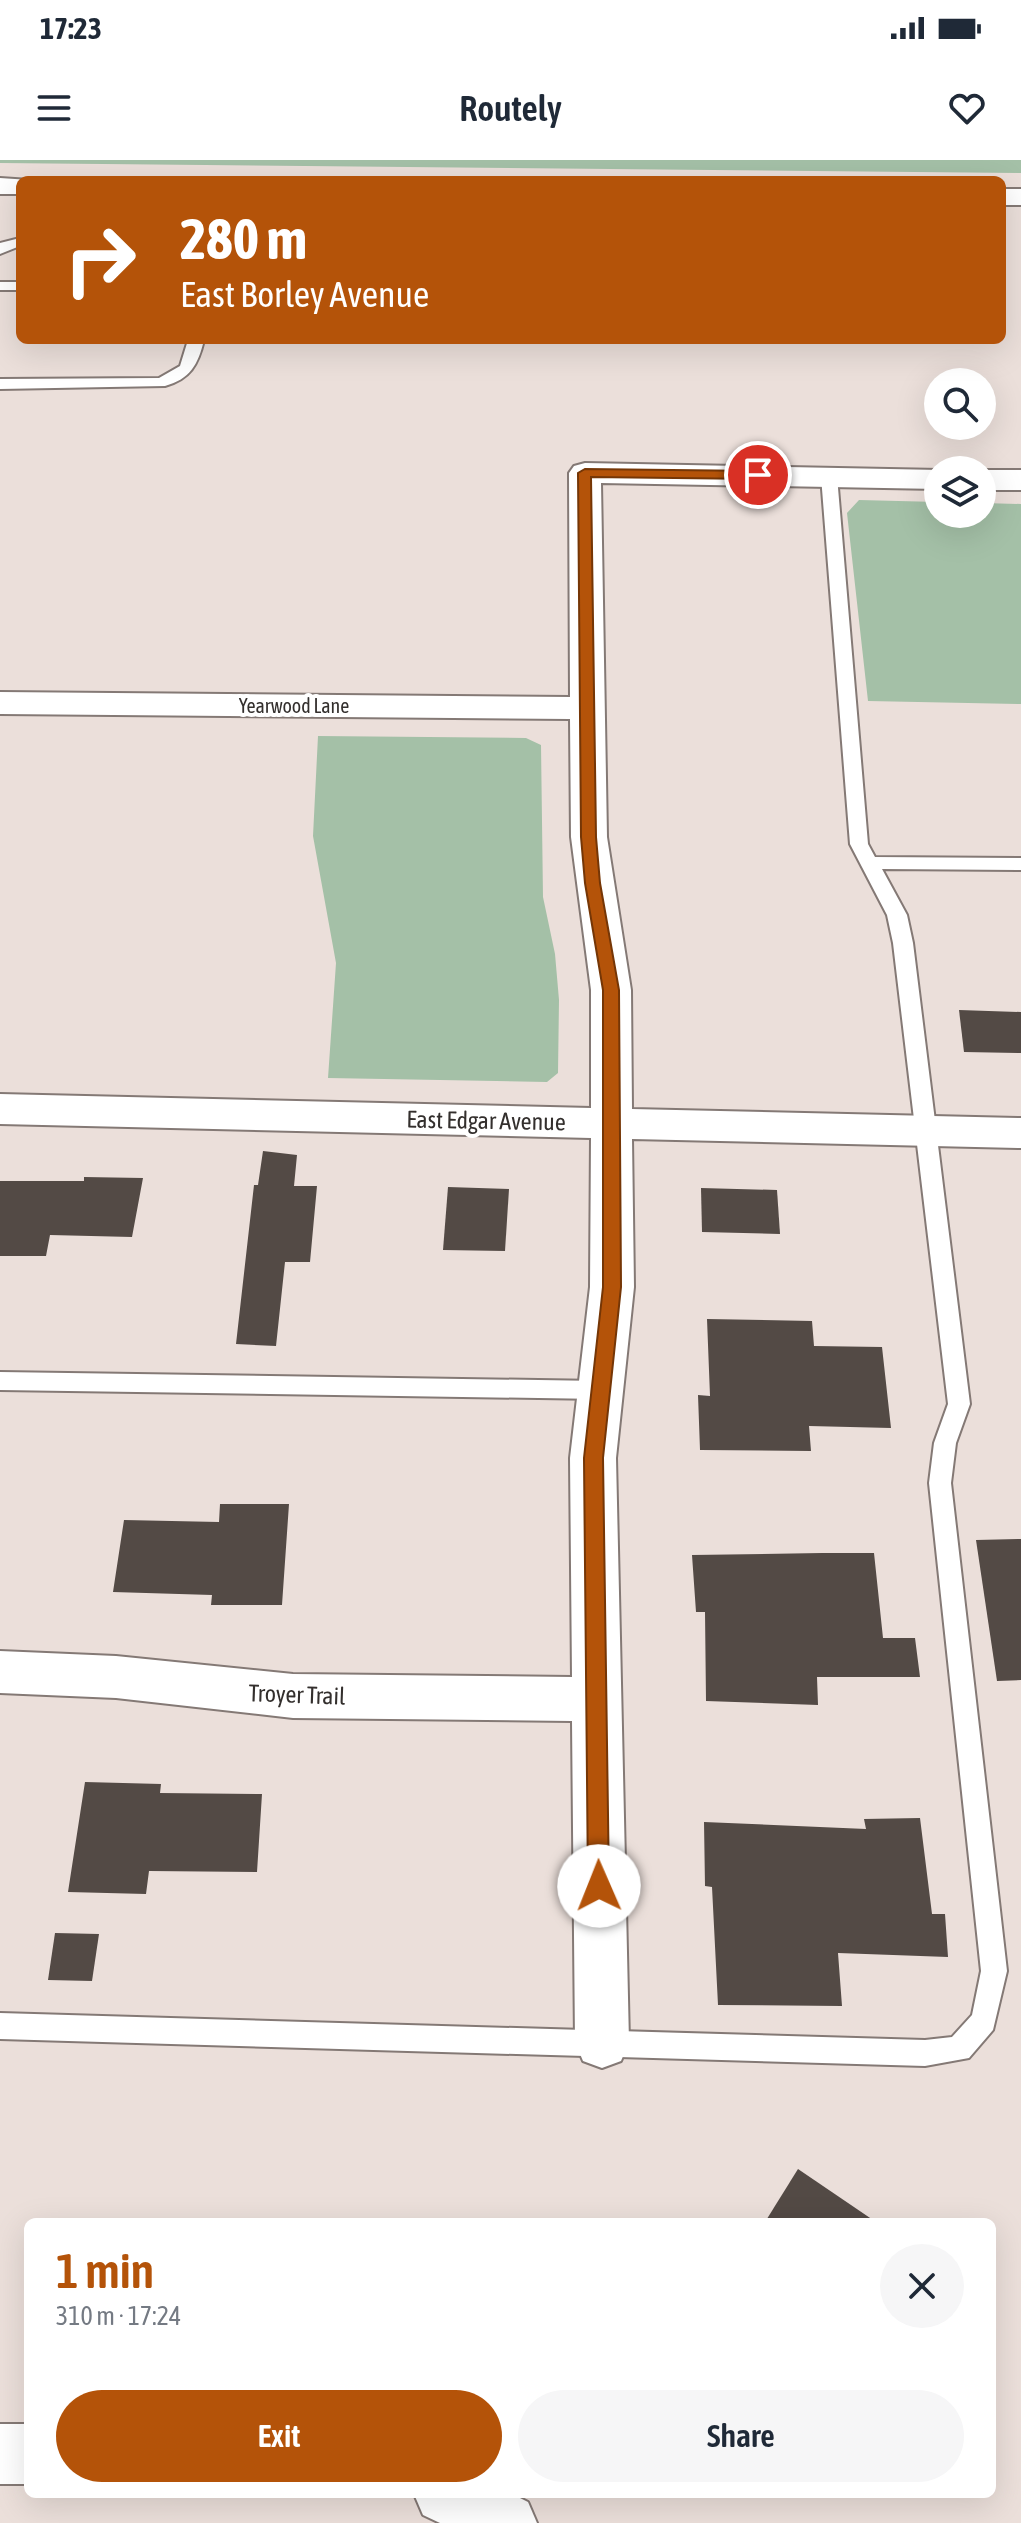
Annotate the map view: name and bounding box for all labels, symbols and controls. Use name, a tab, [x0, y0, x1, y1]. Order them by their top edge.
text: 17:23	[40, 11, 102, 45]
icon: menu	[32, 86, 76, 130]
icon: heart	[945, 86, 989, 130]
text: Routely	[459, 87, 562, 129]
text: 280 m	[180, 207, 307, 271]
icon: right	[48, 208, 152, 312]
text: East Borley Avenue	[180, 273, 429, 315]
map controls	[924, 368, 996, 528]
button: search	[924, 368, 996, 440]
pin	[724, 441, 792, 509]
icon: arrive	[736, 453, 780, 497]
button: layers	[924, 456, 996, 528]
street label: Yearwood Lane	[239, 694, 349, 717]
street label: East Edgar Avenue	[406, 1106, 566, 1135]
street label: Troyer Trail	[248, 1679, 347, 1710]
position arrow	[557, 1844, 641, 1928]
text: 1 min	[56, 2243, 154, 2298]
button: close	[880, 2244, 964, 2328]
text: 310 m · 17:24	[56, 2301, 181, 2331]
button: Exit	[56, 2390, 502, 2482]
button: Share	[518, 2390, 964, 2482]

